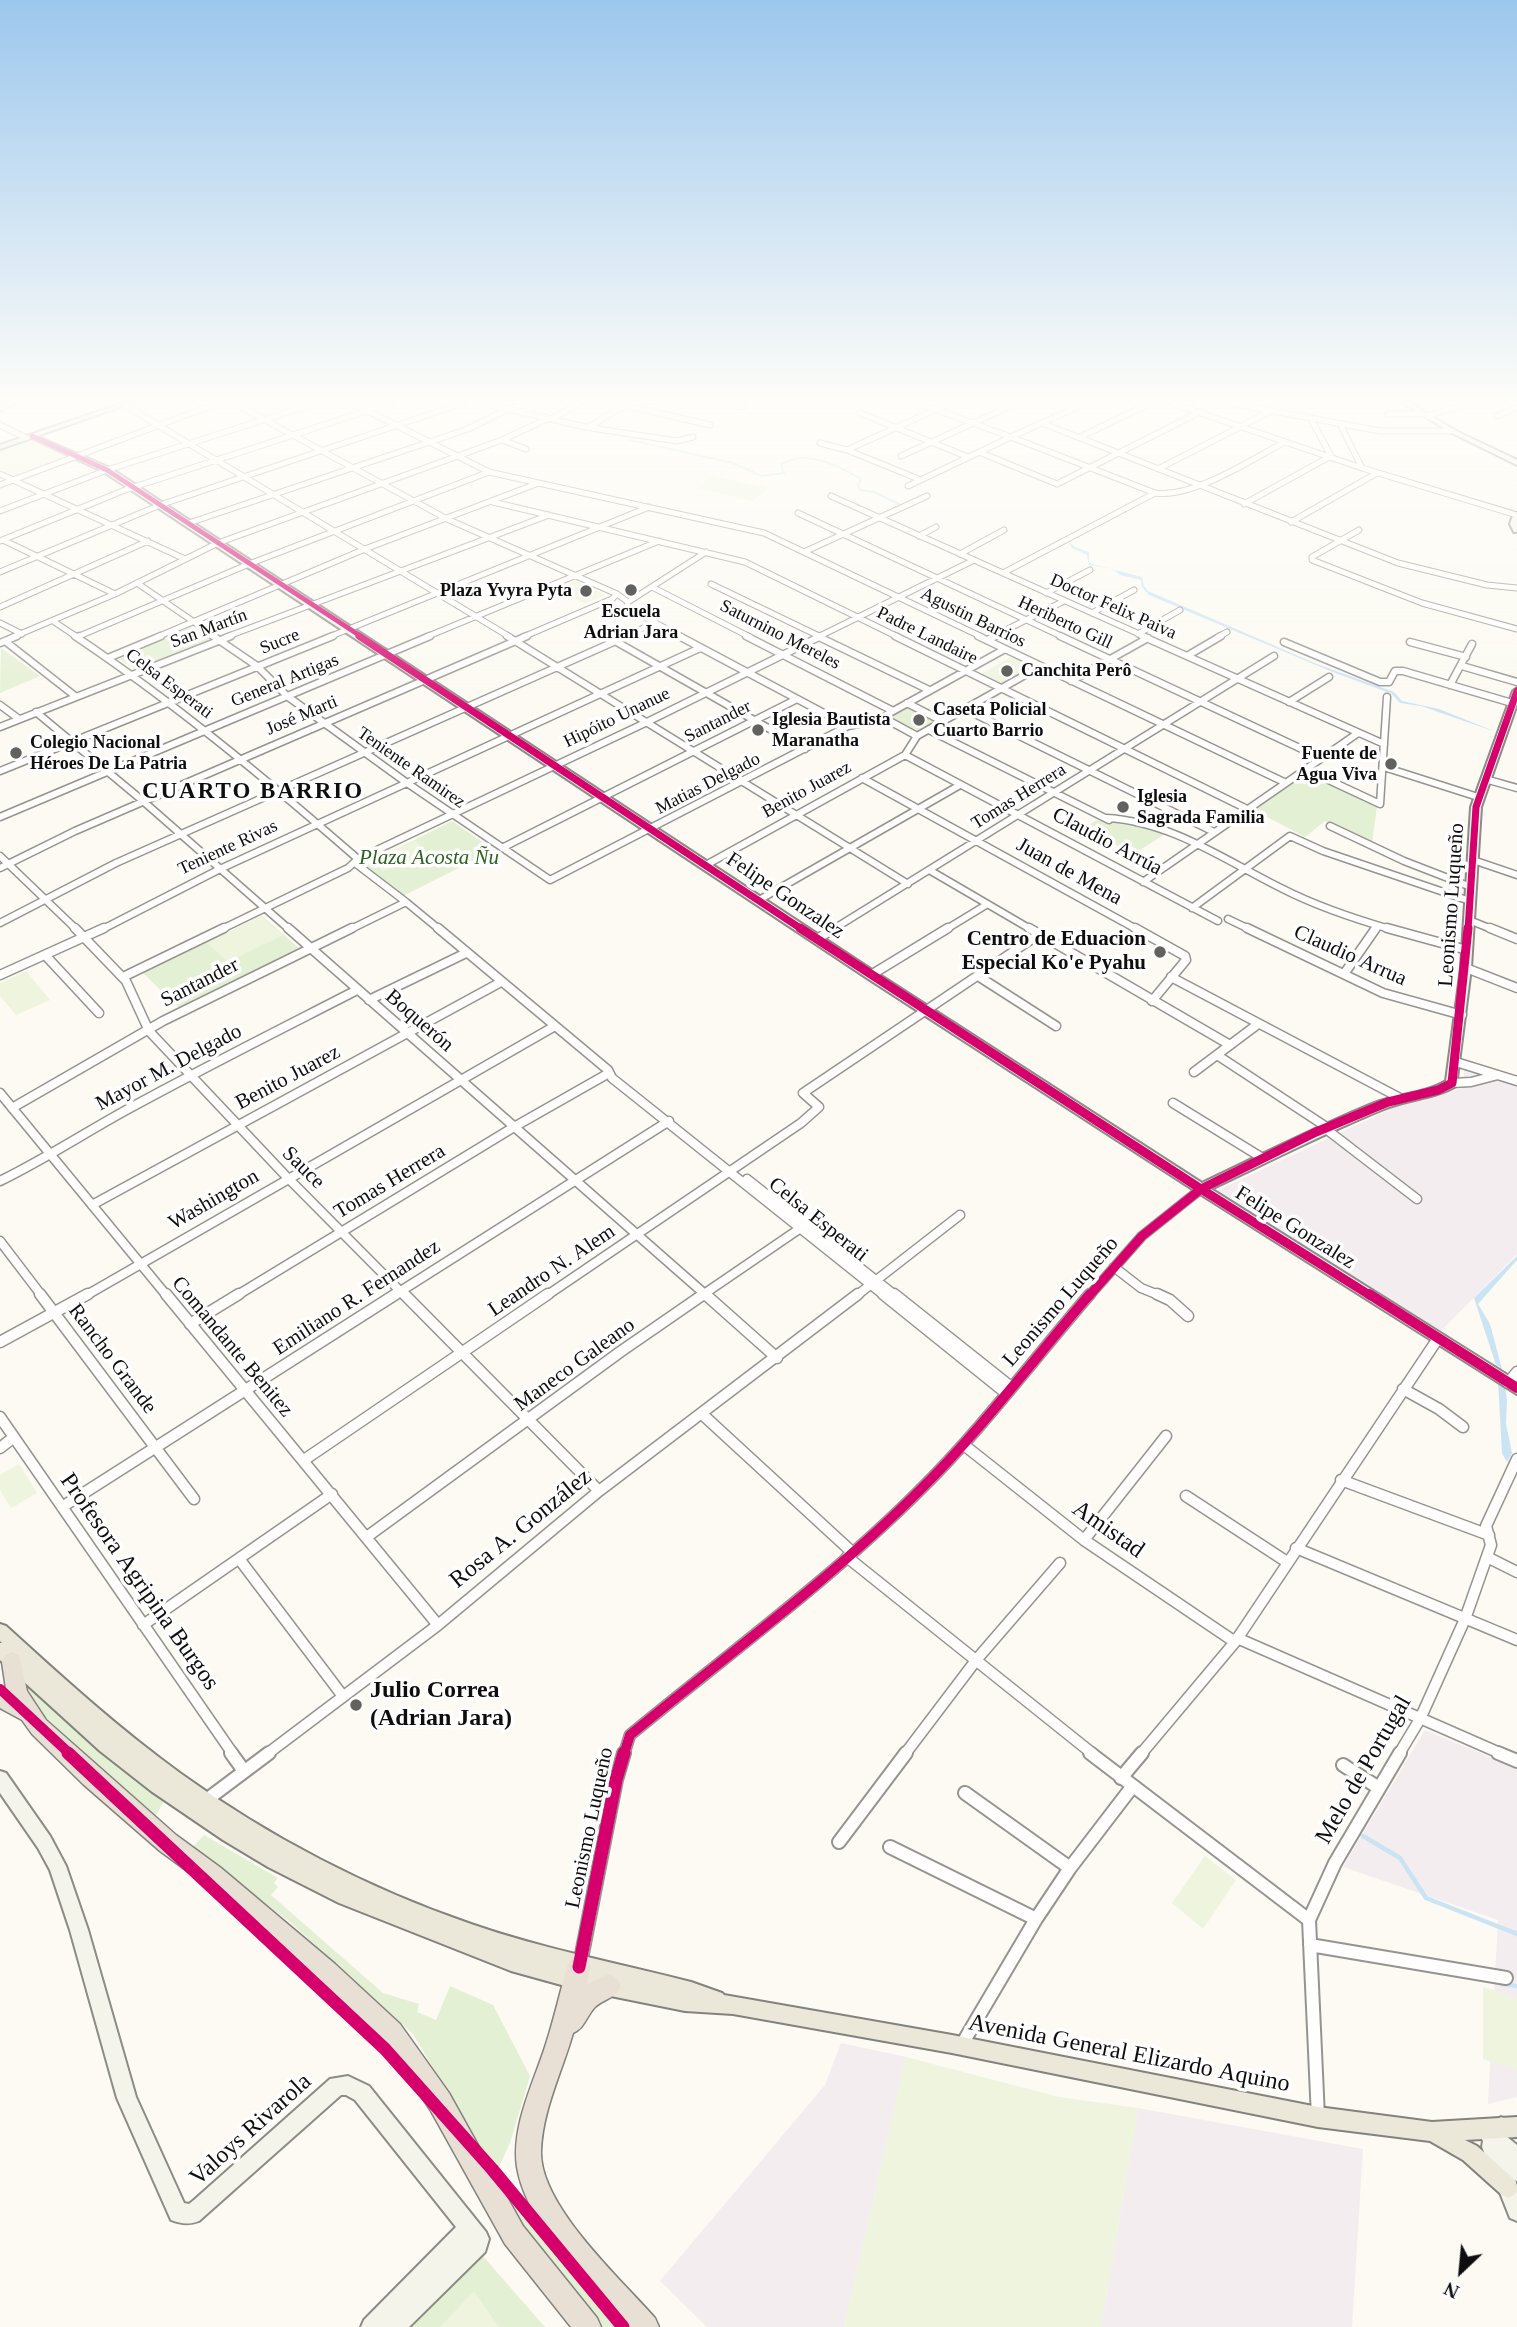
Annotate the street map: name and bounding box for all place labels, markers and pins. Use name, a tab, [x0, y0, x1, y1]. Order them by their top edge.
place label: Plaza Yvyra Pyta	[440, 580, 572, 602]
marker: Escuela Adrian Jara	[623, 582, 639, 598]
marker: Plaza Yvyra Pyta	[578, 583, 594, 599]
place label: Escuela Adrian Jara	[584, 601, 678, 644]
place label: Canchita Perô	[1021, 660, 1131, 682]
marker: Canchita Perô	[999, 663, 1015, 679]
place label: Caseta Policial Cuarto Barrio	[933, 699, 1046, 742]
place label: Iglesia Bautista Maranatha	[772, 709, 891, 752]
marker: Caseta Policial Cuarto Barrio	[911, 712, 927, 728]
marker: Iglesia Bautista Maranatha	[750, 722, 766, 738]
place label: Colegio Nacional Héroes De La Patria	[30, 732, 187, 774]
place label: Fuente de Agua Viva	[1296, 743, 1377, 786]
marker: Colegio Nacional Héroes De La Patria	[8, 745, 24, 761]
marker: Fuente de Agua Viva	[1383, 756, 1399, 772]
place label: Iglesia Sagrada Familia	[1137, 786, 1265, 828]
marker: Iglesia Sagrada Familia	[1115, 799, 1131, 815]
place label: Centro de Eduacion Especial Ko'e Pyahu	[962, 927, 1146, 977]
marker: Centro de Eduacion Especial Ko'e Pyahu	[1152, 944, 1168, 960]
place label: Julio Correa (Adrian Jara)	[370, 1677, 512, 1733]
marker: Julio Correa (Adrian Jara)	[348, 1697, 364, 1713]

